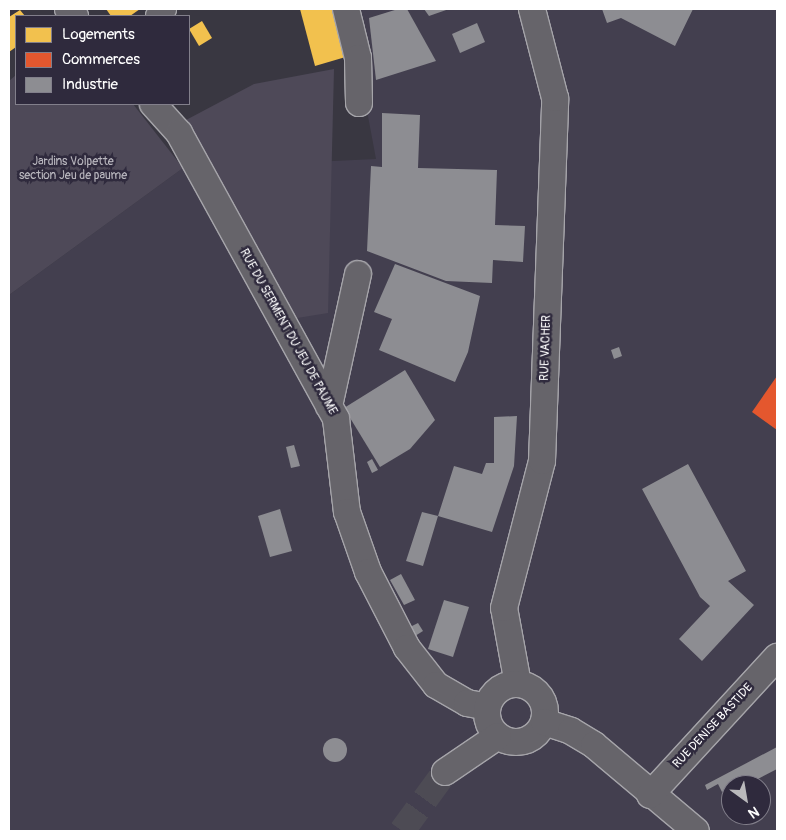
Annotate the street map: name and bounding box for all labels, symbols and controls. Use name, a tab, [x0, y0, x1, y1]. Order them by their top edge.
legend	[15, 15, 190, 105]
text: Logements	[62, 25, 135, 44]
text: Commerces	[62, 50, 140, 69]
text: Industrie	[62, 75, 118, 94]
park label: Jardins Volpette section Jeu de paume	[19, 155, 127, 183]
street label: RUE DU SERMENT DU JEU DE PAUME	[236, 247, 340, 417]
street label: RUE VACHER	[538, 315, 554, 381]
street label: RUE DENISE BASTIDE	[670, 681, 756, 771]
north arrow	[721, 775, 771, 825]
text: N	[745, 803, 762, 822]

